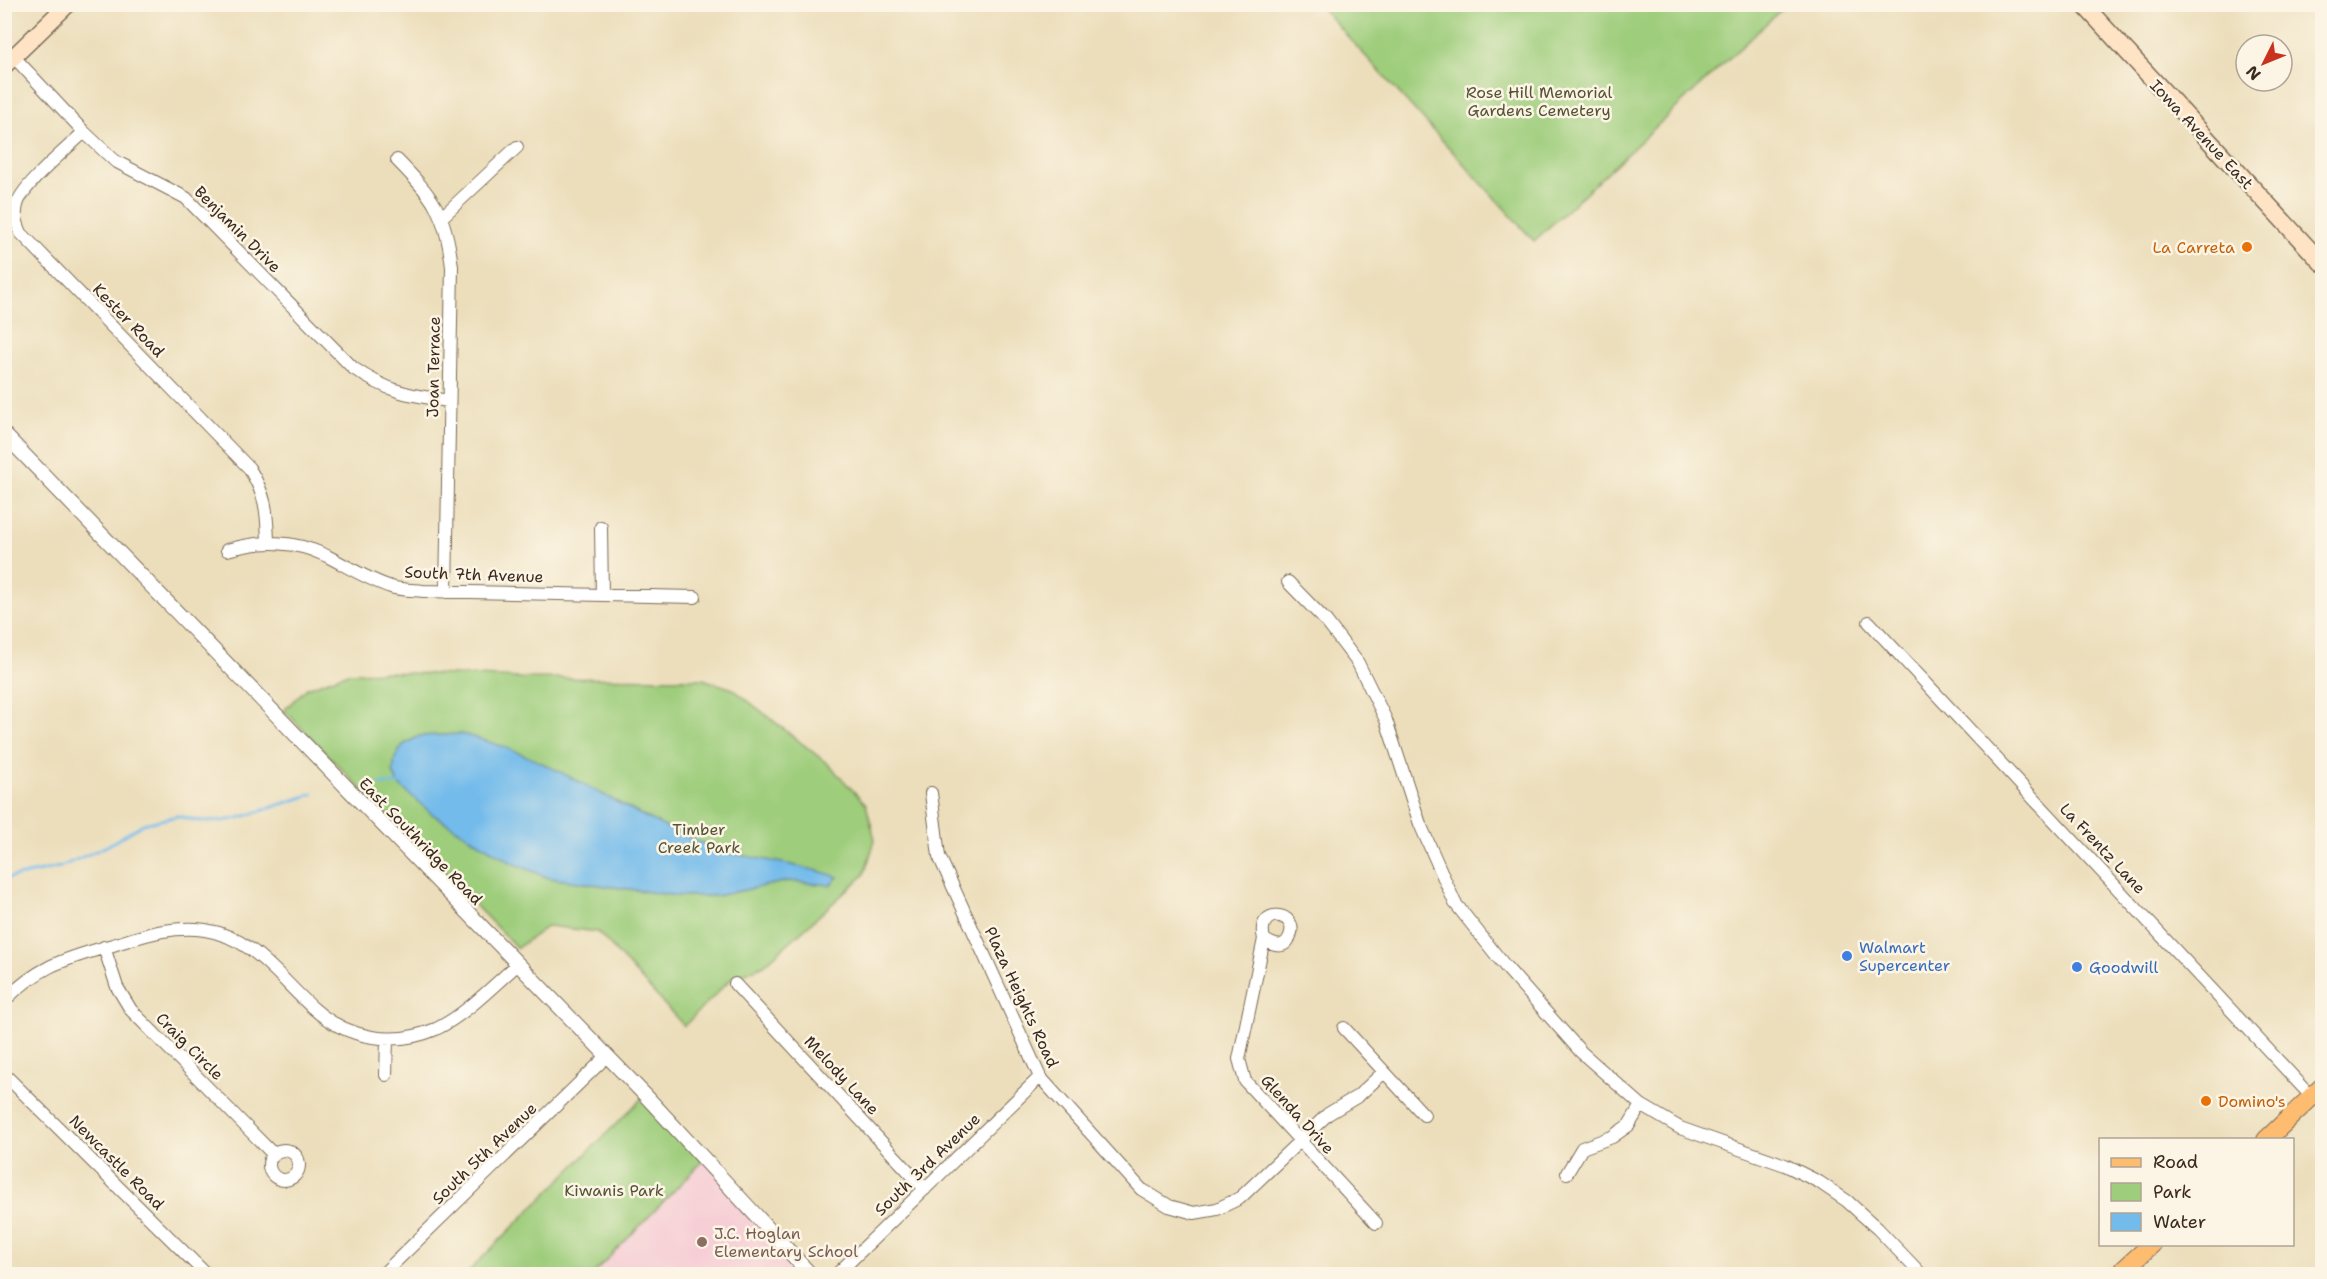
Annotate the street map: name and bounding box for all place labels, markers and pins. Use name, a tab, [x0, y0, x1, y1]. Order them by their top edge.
place label: La Carreta	[2153, 237, 2235, 258]
marker: La Carreta	[2240, 240, 2254, 254]
place label: Walmart Supercenter	[1859, 937, 1950, 976]
marker: Walmart Supercenter	[1840, 949, 1854, 963]
place label: Goodwill	[2089, 957, 2159, 978]
marker: Goodwill	[2070, 960, 2084, 974]
place label: Domino's	[2218, 1091, 2286, 1112]
marker: Domino's	[2199, 1094, 2213, 1108]
place label: J.C. Hoglan Elementary School	[714, 1223, 858, 1262]
marker: J.C. Hoglan Elementary School	[695, 1235, 709, 1249]

